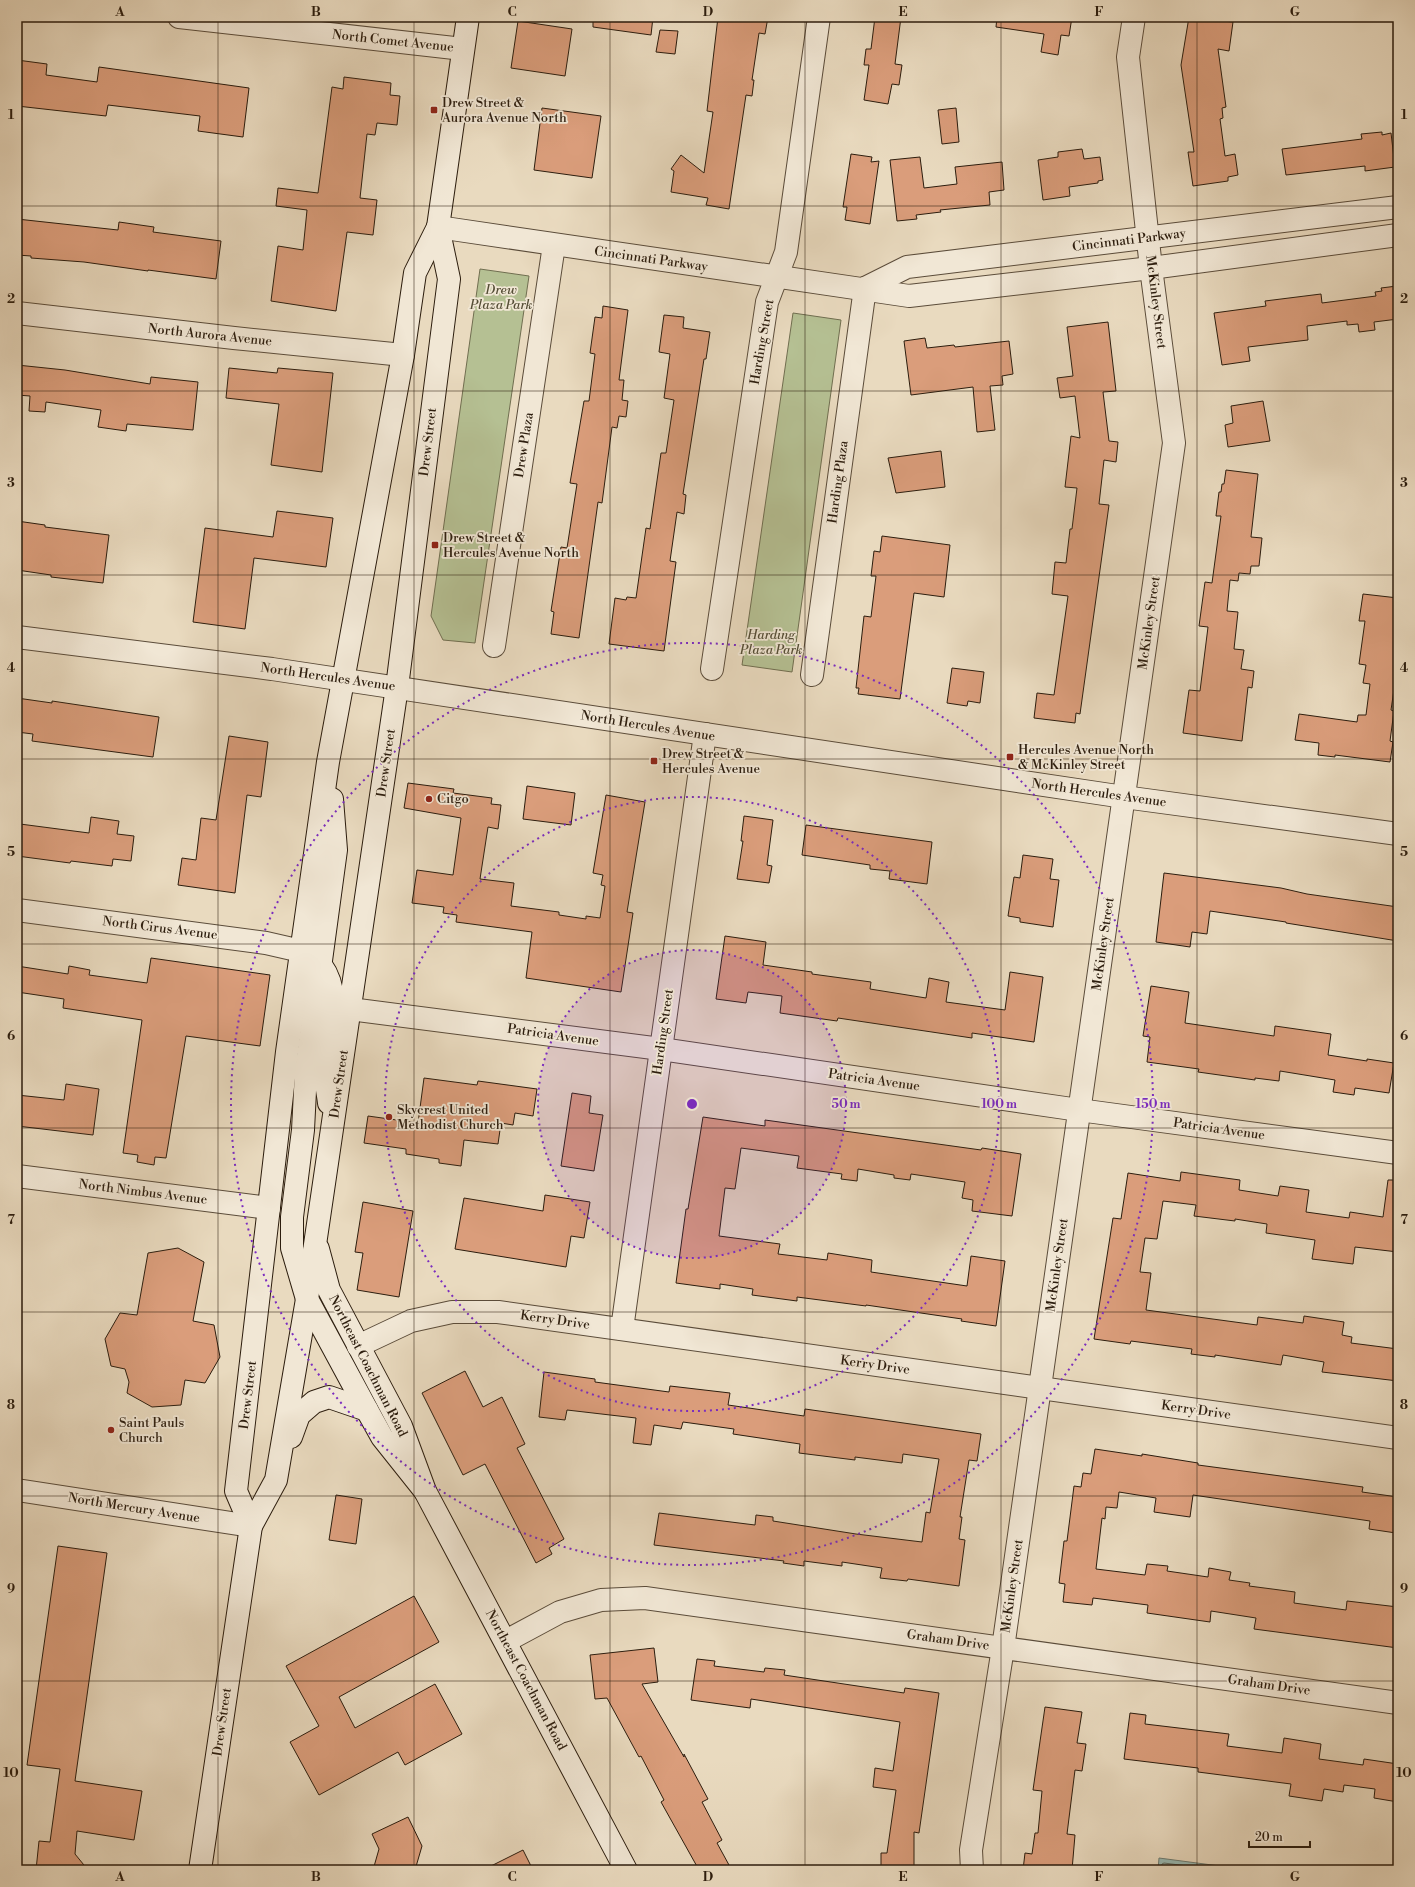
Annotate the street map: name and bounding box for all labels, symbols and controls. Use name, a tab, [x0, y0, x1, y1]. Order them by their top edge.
text: A	[114, 4, 125, 20]
text: B	[311, 4, 321, 20]
text: C	[507, 4, 517, 20]
text: D	[703, 4, 713, 20]
text: E	[898, 4, 908, 20]
text: F	[1094, 4, 1104, 20]
text: G	[1290, 4, 1301, 20]
street label: North Comet Avenue	[331, 27, 455, 55]
place label: Drew Street & Aurora Avenue North	[441, 95, 567, 126]
marker: Drew Street & Aurora Avenue North	[429, 105, 439, 115]
text: 1	[8, 107, 15, 123]
text: 1	[1401, 107, 1408, 123]
street label: Cincinnati Parkway	[1071, 225, 1187, 255]
street label: Cincinnati Parkway	[593, 243, 709, 275]
street label: McKinley Street	[1142, 254, 1170, 350]
park label: Drew Plaza Park	[469, 282, 532, 313]
text: 2	[7, 291, 15, 307]
text: 2	[1400, 291, 1408, 307]
street label: Harding Street	[747, 298, 777, 386]
street label: North Aurora Avenue	[147, 321, 273, 350]
street label: Drew Street	[416, 406, 440, 477]
street label: Drew Plaza	[511, 411, 537, 479]
street label: Harding Plaza	[824, 439, 852, 524]
text: 3	[7, 475, 15, 491]
text: 3	[1400, 475, 1408, 491]
place label: Drew Street & Hercules Avenue North	[443, 530, 579, 561]
marker: Drew Street & Hercules Avenue North	[430, 540, 440, 550]
street label: McKinley Street	[1135, 575, 1164, 671]
park label: Harding Plaza Park	[739, 627, 802, 658]
text: 4	[7, 660, 16, 676]
street label: North Hercules Avenue	[260, 660, 397, 694]
text: 4	[1400, 660, 1409, 676]
street label: North Hercules Avenue	[580, 707, 717, 745]
street label: Drew Street	[373, 727, 399, 798]
place label: Hercules Avenue North & McKinley Street	[1018, 742, 1154, 773]
place label: Drew Street & Hercules Avenue	[662, 746, 760, 777]
marker: Hercules Avenue North & McKinley Street	[1005, 752, 1015, 762]
marker: Drew Street & Hercules Avenue	[649, 756, 659, 766]
street label: North Hercules Avenue	[1031, 776, 1168, 810]
place label: Citgo	[437, 791, 469, 807]
marker: Citgo	[424, 794, 434, 804]
text: 5	[7, 844, 15, 860]
text: 5	[1400, 844, 1408, 860]
street label: McKinley Street	[1089, 896, 1118, 992]
street label: North Cirus Avenue	[102, 913, 219, 943]
street label: Harding Street	[649, 988, 677, 1076]
street label: Patricia Avenue	[506, 1021, 600, 1049]
text: 6	[7, 1028, 15, 1044]
text: 6	[1400, 1028, 1408, 1044]
street label: Drew Street	[326, 1048, 352, 1119]
street label: Patricia Avenue	[827, 1066, 921, 1094]
centre of rings	[685, 1097, 699, 1111]
text: 50 m	[831, 1097, 861, 1112]
text: 100 m	[981, 1097, 1017, 1112]
text: 150 m	[1136, 1097, 1170, 1112]
place label: Skycrest United Methodist Church	[397, 1102, 504, 1133]
marker: Skycrest United Methodist Church	[384, 1112, 394, 1122]
street label: Patricia Avenue	[1172, 1115, 1266, 1143]
street label: North Nimbus Avenue	[78, 1176, 209, 1208]
text: 7	[7, 1212, 15, 1228]
text: 7	[1400, 1212, 1408, 1228]
street label: McKinley Street	[1043, 1217, 1072, 1313]
street label: Northeast Coachman Road	[325, 1292, 411, 1440]
street label: Kerry Drive	[519, 1307, 591, 1333]
street label: Kerry Drive	[839, 1352, 911, 1378]
street label: Drew Street	[236, 1359, 260, 1430]
text: 8	[7, 1397, 15, 1413]
street label: Kerry Drive	[1160, 1397, 1232, 1423]
text: 8	[1400, 1397, 1408, 1413]
place label: Saint Pauls Church	[119, 1415, 184, 1446]
marker: Saint Pauls Church	[106, 1425, 116, 1435]
street label: North Mercury Avenue	[67, 1490, 202, 1526]
street label: McKinley Street	[998, 1538, 1027, 1634]
text: 9	[7, 1581, 15, 1597]
text: 9	[1400, 1581, 1408, 1597]
street label: Northeast Coachman Road	[482, 1607, 570, 1754]
street label: Graham Drive	[906, 1626, 991, 1654]
street label: Graham Drive	[1227, 1671, 1312, 1699]
street label: Drew Street	[209, 1686, 235, 1757]
text: 10	[3, 1765, 19, 1781]
text: 10	[1396, 1765, 1412, 1781]
scale bar	[1249, 1823, 1310, 1849]
text: 20 m	[1255, 1830, 1283, 1845]
text: A	[114, 1869, 125, 1885]
text: B	[311, 1869, 321, 1885]
text: C	[507, 1869, 517, 1885]
text: D	[703, 1869, 713, 1885]
text: E	[898, 1869, 908, 1885]
text: F	[1094, 1869, 1104, 1885]
text: G	[1290, 1869, 1301, 1885]

